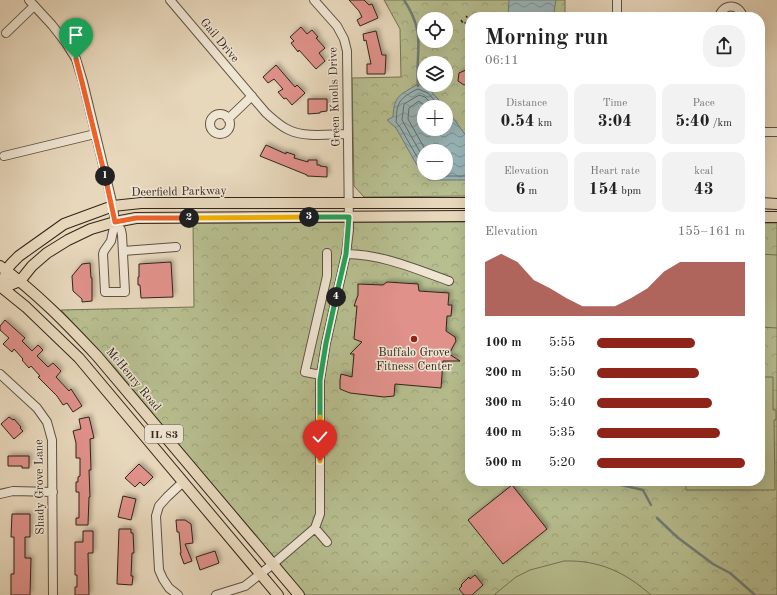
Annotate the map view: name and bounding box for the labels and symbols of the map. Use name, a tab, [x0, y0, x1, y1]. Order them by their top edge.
street label: Gail Drive	[198, 16, 241, 65]
pin	[59, 18, 93, 59]
street label: Green Knolls Drive	[327, 46, 343, 147]
pin: 1	[95, 166, 115, 186]
street label: Deerfield Parkway	[131, 185, 228, 199]
pin: 3	[299, 207, 319, 227]
pin: 2	[179, 208, 199, 228]
pin: 4	[326, 287, 346, 307]
marker: Buffalo Grove Fitness Center	[409, 334, 419, 344]
street label: McHenry Road	[104, 346, 163, 413]
place label: Buffalo Grove Fitness Center	[376, 347, 452, 373]
pin	[303, 420, 337, 461]
road number: IL 83	[145, 425, 183, 443]
street label: Shady Grove Lane	[33, 439, 47, 535]

